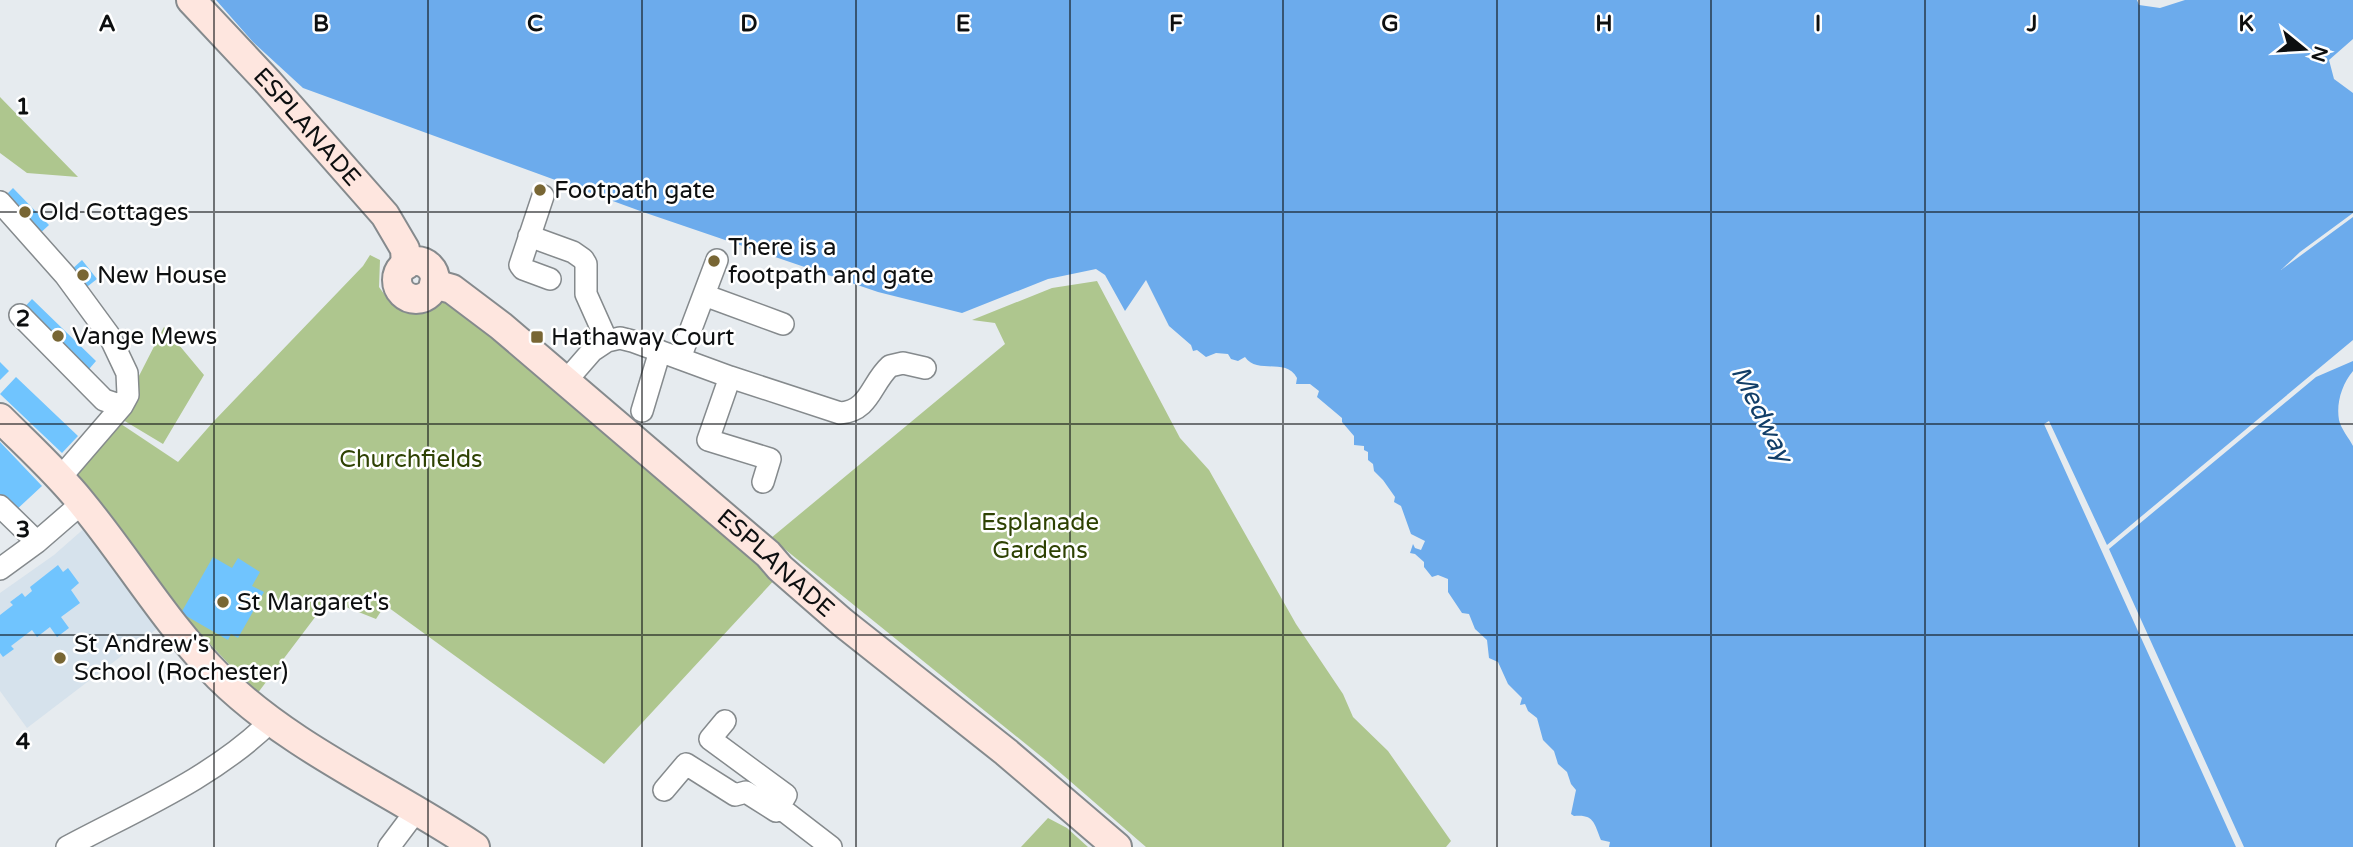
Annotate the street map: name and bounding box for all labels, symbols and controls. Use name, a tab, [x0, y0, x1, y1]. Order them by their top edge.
text: A	[98, 10, 116, 38]
text: B	[313, 10, 329, 38]
text: C	[527, 10, 543, 38]
text: D	[740, 10, 758, 38]
text: E	[956, 10, 970, 38]
text: F	[1169, 10, 1183, 38]
text: G	[1381, 10, 1399, 38]
text: H	[1595, 10, 1613, 38]
text: I	[1815, 10, 1821, 38]
text: J	[2026, 10, 2037, 38]
text: K	[2238, 10, 2254, 38]
north arrow	[2269, 14, 2339, 84]
text: N	[2306, 43, 2332, 65]
street label: ESPLANADE	[247, 61, 367, 192]
text: 1	[16, 93, 30, 121]
place label: Footpath gate	[554, 176, 715, 205]
marker: Footpath gate	[532, 182, 548, 198]
place label: Old Cottages	[39, 198, 189, 227]
marker: Old Cottages	[17, 204, 33, 220]
place label: There is a footpath and gate	[728, 233, 934, 290]
marker: There is a footpath and gate	[706, 253, 722, 269]
place label: New House	[97, 261, 227, 290]
marker: New House	[75, 267, 91, 283]
text: 2	[16, 305, 30, 333]
place label: Vange Mews	[72, 322, 217, 351]
place label: Hathaway Court	[551, 323, 735, 352]
marker: Vange Mews	[50, 328, 66, 344]
marker: Hathaway Court	[529, 329, 545, 345]
water label: Medway	[1724, 360, 1801, 470]
park label: Churchfields	[339, 445, 483, 474]
street label: ESPLANADE	[711, 503, 840, 623]
park label: Esplanade Gardens	[981, 508, 1099, 565]
text: 3	[16, 516, 30, 544]
place label: St Margaret's	[237, 588, 389, 617]
marker: St Margaret's	[215, 594, 231, 610]
place label: St Andrew's School (Rochester)	[74, 630, 288, 687]
marker: St Andrew's School (Rochester)	[52, 650, 68, 666]
text: 4	[16, 728, 31, 756]

